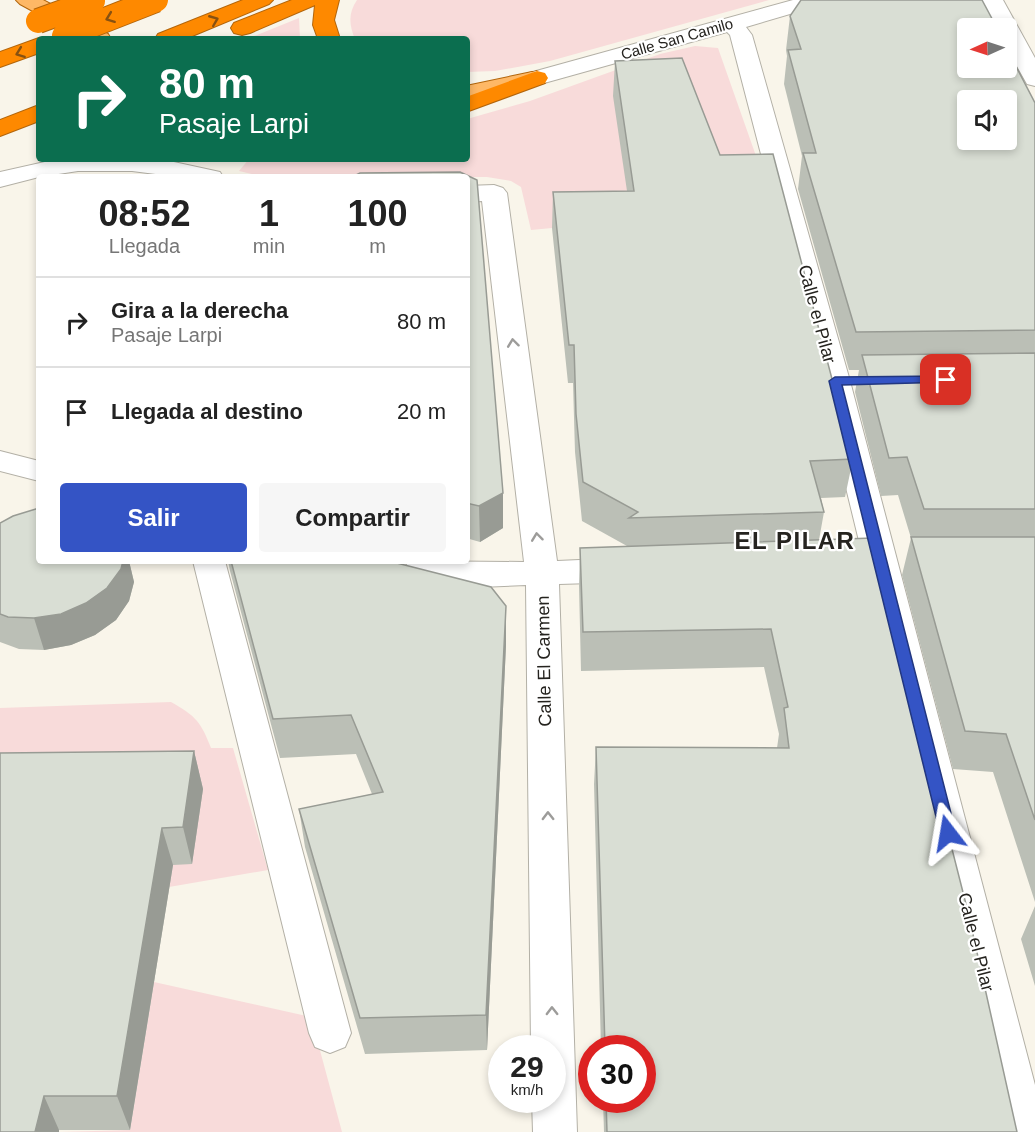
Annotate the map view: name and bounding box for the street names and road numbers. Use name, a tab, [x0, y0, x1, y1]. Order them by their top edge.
street label: Calle San Camilo	[619, 14, 735, 63]
street label: Calle el Pilar	[794, 263, 840, 365]
street label: Calle El Carmen	[533, 595, 555, 727]
street label: Calle el Pilar	[954, 891, 998, 993]

